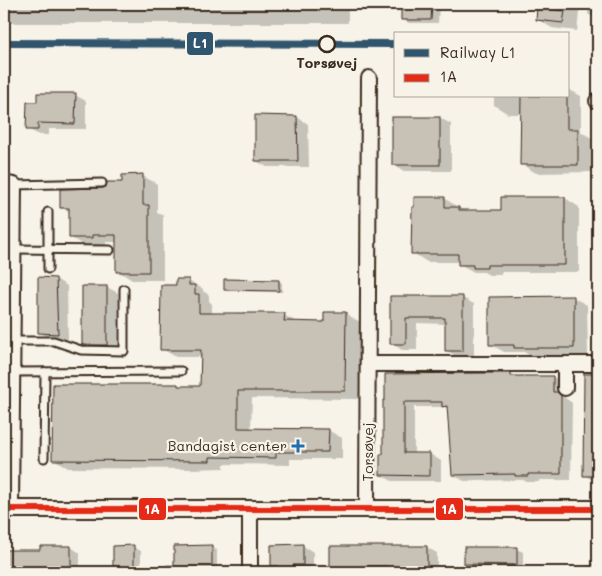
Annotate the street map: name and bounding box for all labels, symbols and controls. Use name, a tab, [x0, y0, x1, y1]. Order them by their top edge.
line badge: L1	[186, 31, 214, 56]
legend	[394, 32, 570, 98]
text: L1	[193, 33, 207, 52]
marker: Torsøvej	[318, 35, 336, 53]
text: Railway L1	[440, 42, 516, 62]
place label: Torsøvej	[297, 53, 357, 72]
text: 1A	[440, 66, 457, 86]
street label: Torsøvej	[358, 422, 377, 482]
place label: Bandagist center	[168, 436, 287, 455]
marker: Bandagist center	[291, 439, 305, 453]
line badge: 1A	[138, 497, 167, 521]
line badge: 1A	[435, 497, 464, 521]
text: 1A	[144, 499, 160, 518]
text: 1A	[441, 499, 457, 518]

